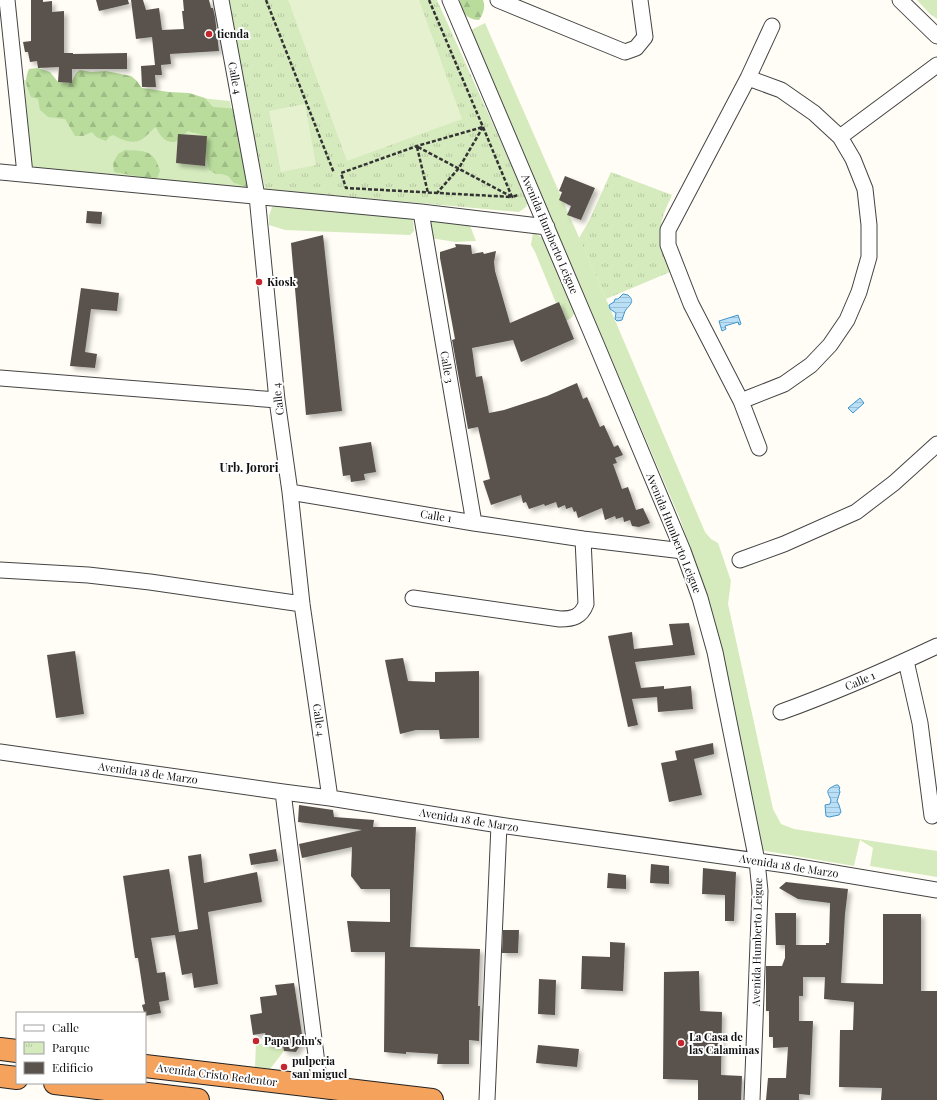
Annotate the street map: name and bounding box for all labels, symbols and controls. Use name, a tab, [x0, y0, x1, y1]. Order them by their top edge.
place label: tienda	[216, 26, 249, 41]
marker: tienda	[204, 29, 214, 39]
street label: Calle 4	[225, 60, 246, 96]
street label: Avenida Humberto Leigue	[518, 171, 583, 296]
place label: Kiosk	[267, 274, 297, 289]
marker: Kiosk	[254, 277, 264, 287]
street label: Calle 3	[437, 350, 458, 384]
street label: Calle 4	[268, 381, 287, 416]
district label: Urb. Jorori	[219, 459, 279, 475]
street label: Avenida Humberto Leigue	[643, 469, 706, 596]
street label: Calle 1	[419, 506, 453, 525]
street label: Calle 1	[842, 667, 877, 694]
street label: Calle 4	[310, 703, 329, 738]
street label: Avenida 18 de Marzo	[96, 758, 199, 787]
street label: Avenida 18 de Marzo	[417, 804, 520, 835]
street label: Avenida 18 de Marzo	[737, 850, 840, 881]
street label: Avenida Humberto Leigue	[748, 877, 765, 1007]
legend	[16, 1012, 146, 1084]
text: Calle	[52, 1019, 79, 1035]
place label: La Casa de las Calaminas	[689, 1029, 759, 1057]
place label: Papa John's	[264, 1033, 322, 1048]
marker: Papa John's	[251, 1036, 261, 1046]
marker: La Casa de las Calaminas	[676, 1038, 686, 1048]
text: Parque	[52, 1039, 90, 1055]
place label: pulperia san miguel	[292, 1053, 348, 1081]
text: Edificio	[52, 1059, 94, 1075]
street label: Avenida Cristo Redentor	[155, 1060, 278, 1089]
marker: pulperia san miguel	[279, 1062, 289, 1072]

